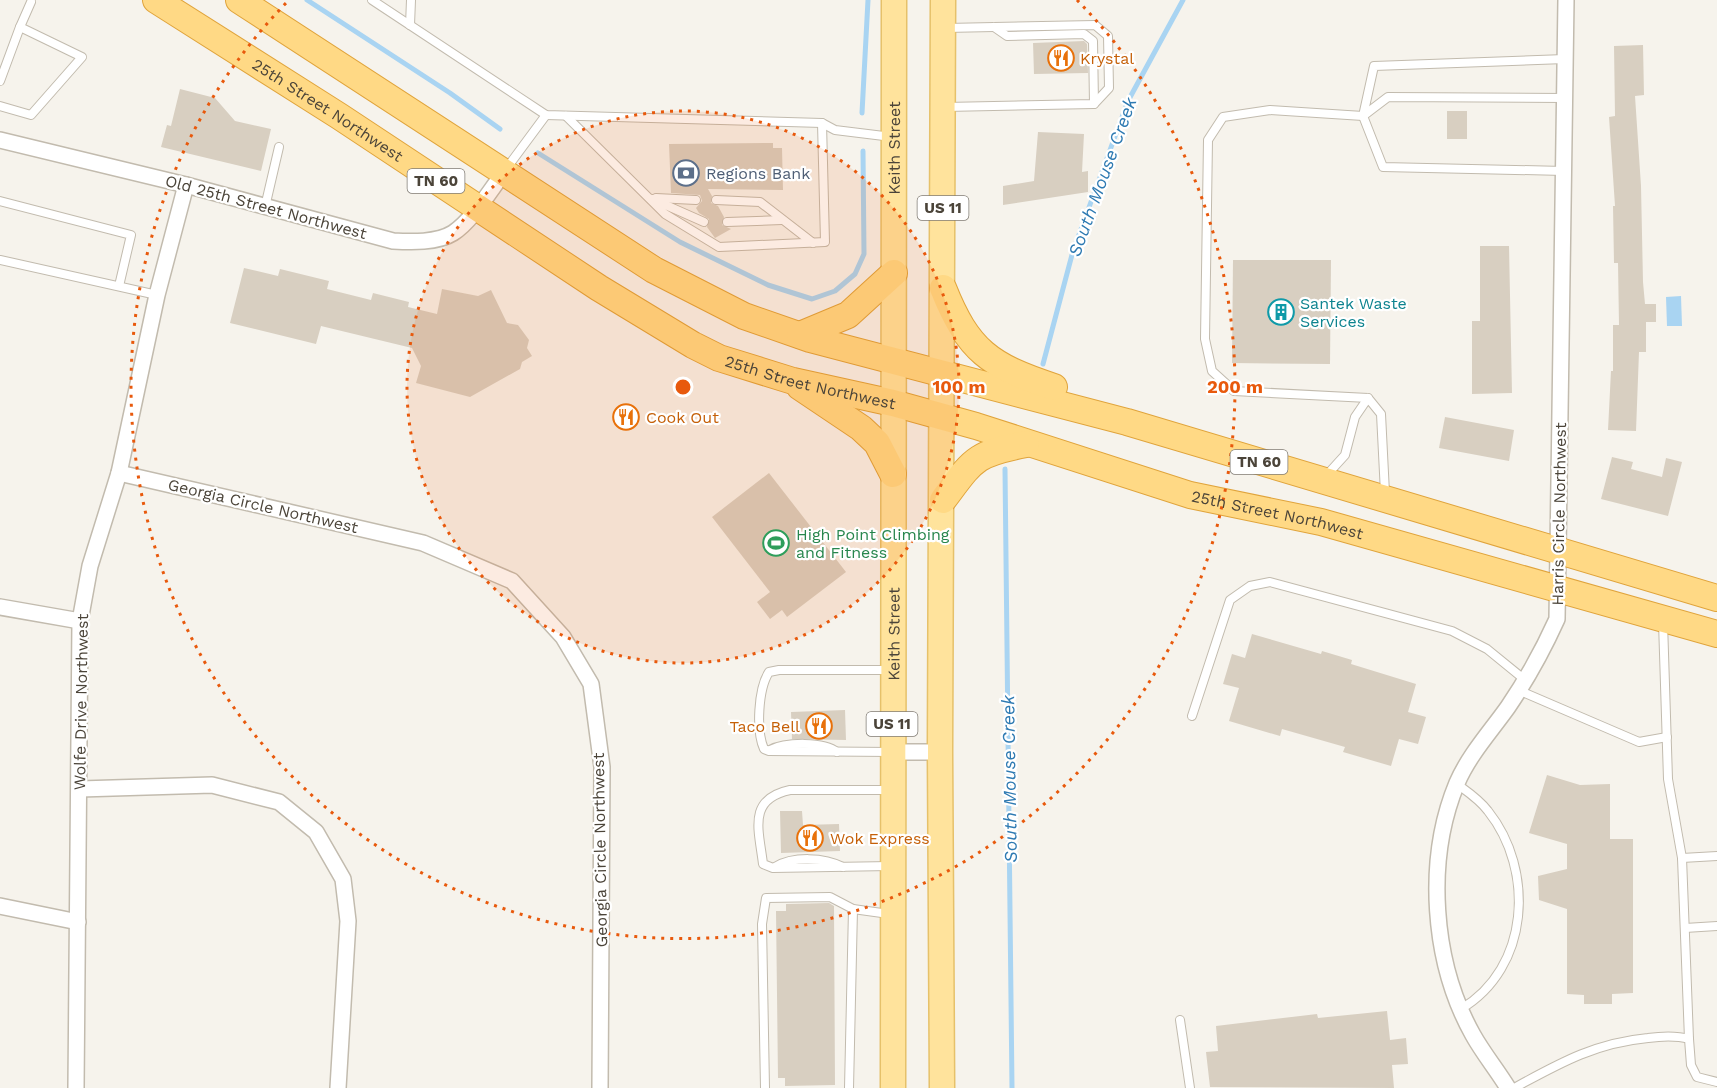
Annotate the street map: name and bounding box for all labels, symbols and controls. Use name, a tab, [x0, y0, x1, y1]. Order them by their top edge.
restaurant icon: Krystal	[1046, 43, 1076, 73]
place label: Krystal	[1080, 49, 1134, 68]
street label: 25th Street Northwest	[249, 54, 407, 166]
water label: South Mouse Creek	[1063, 93, 1141, 259]
street label: Keith Street	[884, 101, 903, 195]
bank icon: Regions Bank	[671, 158, 701, 188]
place label: Regions Bank	[706, 164, 810, 183]
road number: TN 60	[408, 169, 464, 193]
street label: Old 25th Street Northwest	[163, 171, 369, 243]
road number: US 11	[918, 196, 968, 220]
place label: Santek Waste Services	[1300, 294, 1407, 331]
building icon: Santek Waste Services	[1266, 297, 1296, 327]
street label: 25th Street Northwest	[723, 351, 898, 413]
text: 100 m	[932, 376, 986, 397]
text: 200 m	[1207, 376, 1263, 397]
centre of rings	[673, 377, 693, 397]
restaurant icon: Cook Out	[611, 402, 641, 432]
place label: Cook Out	[646, 408, 719, 427]
street label: Harris Circle Northwest	[1548, 422, 1570, 606]
road number: TN 60	[1230, 450, 1288, 474]
street label: Georgia Circle Northwest	[166, 475, 360, 537]
street label: 25th Street Northwest	[1190, 486, 1366, 543]
place label: High Point Climbing and Fitness	[796, 525, 950, 562]
sports icon: High Point Climbing and Fitness	[761, 528, 791, 558]
street label: Keith Street	[884, 587, 903, 681]
street label: Wolfe Drive Northwest	[70, 613, 92, 790]
water label: South Mouse Creek	[997, 694, 1021, 863]
restaurant icon: Taco Bell	[804, 711, 834, 741]
road number: US 11	[866, 712, 918, 736]
place label: Taco Bell	[729, 717, 800, 736]
street label: Georgia Circle Northwest	[589, 752, 611, 948]
restaurant icon: Wok Express	[795, 823, 825, 853]
place label: Wok Express	[830, 829, 930, 848]

